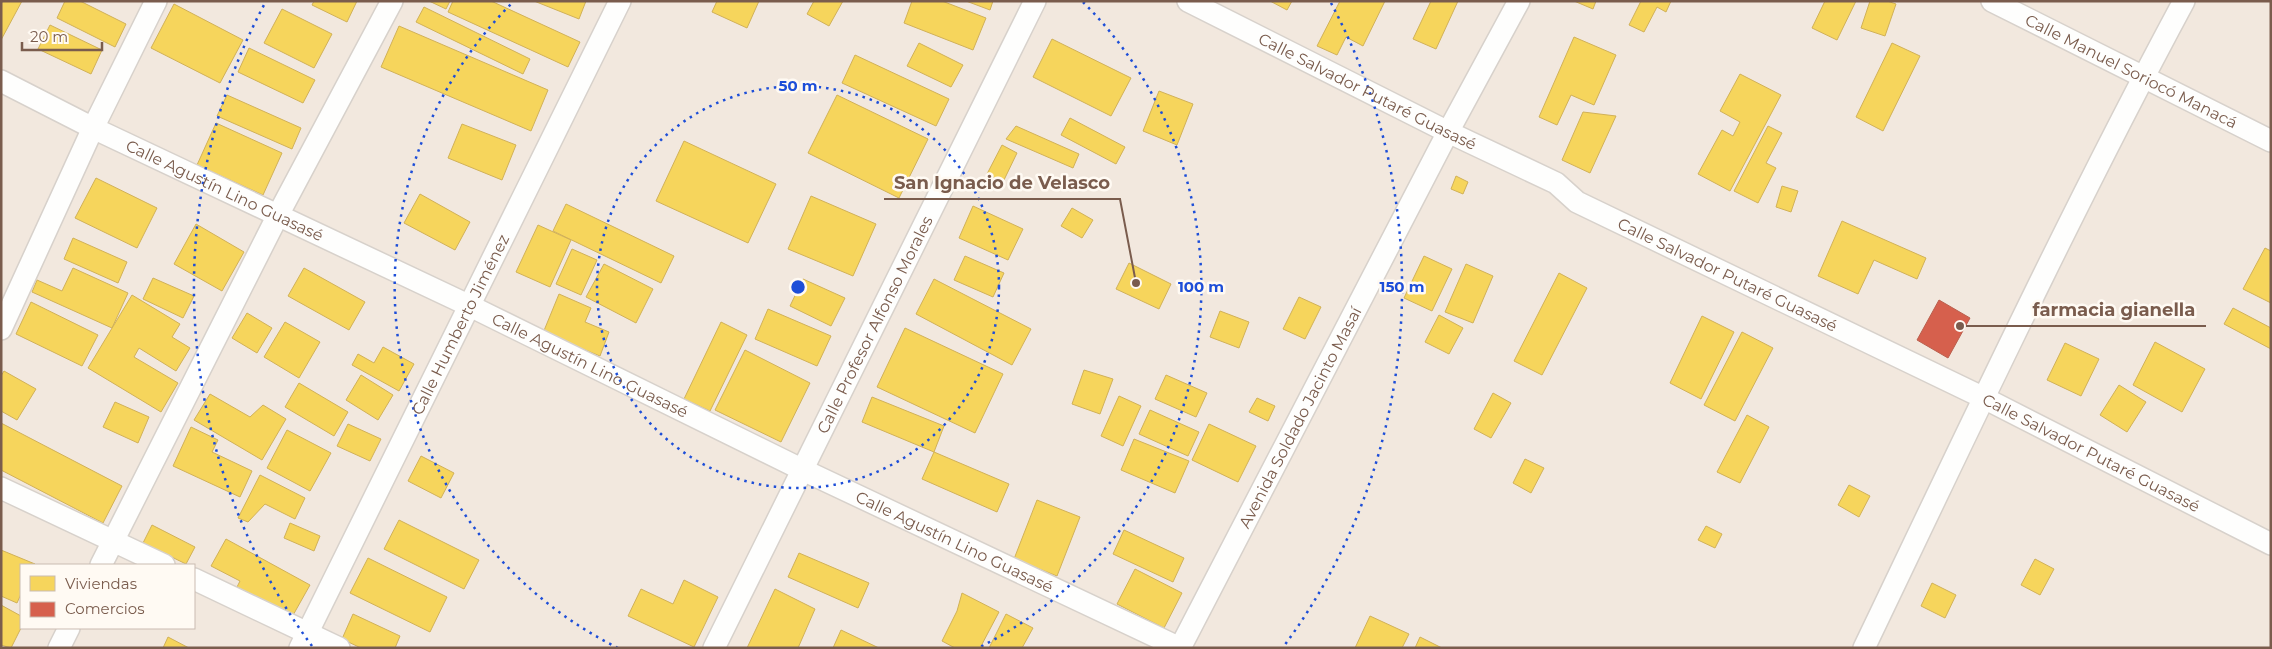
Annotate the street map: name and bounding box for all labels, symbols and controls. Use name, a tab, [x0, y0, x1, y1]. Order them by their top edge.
street label: Calle Manuel Soriocó Manacá	[2022, 10, 2241, 132]
scale bar	[22, 20, 102, 52]
text: 20 m	[30, 27, 68, 46]
street label: Calle Salvador Putaré Guasasé	[1255, 29, 1480, 154]
text: 50 m	[778, 76, 818, 95]
street label: Calle Agustín Lino Guasasé	[123, 135, 327, 245]
callout: San Ignacio de Velasco	[884, 166, 1120, 199]
text: San Ignacio de Velasco	[894, 172, 1110, 194]
street label: Calle Profesor Alfonso Morales	[813, 213, 936, 437]
street label: Calle Salvador Putaré Guasasé	[1615, 214, 1840, 335]
street label: Calle Humberto Jiménez	[407, 231, 513, 418]
text: 100 m	[1178, 277, 1224, 296]
text: 150 m	[1380, 277, 1424, 296]
centre of rings	[789, 278, 807, 296]
callout: farmacia gianella	[2023, 293, 2206, 326]
text: farmacia gianella	[2033, 299, 2195, 321]
street label: Avenida Soldado Jacinto Masaí	[1235, 303, 1365, 531]
street label: Calle Agustín Lino Guasasé	[489, 309, 691, 421]
street label: Calle Salvador Putaré Guasasé	[1979, 389, 2203, 516]
street label: Calle Agustín Lino Guasasé	[853, 487, 1056, 596]
legend	[20, 564, 195, 629]
text: Viviendas	[65, 574, 137, 593]
text: Comercios	[65, 599, 145, 618]

